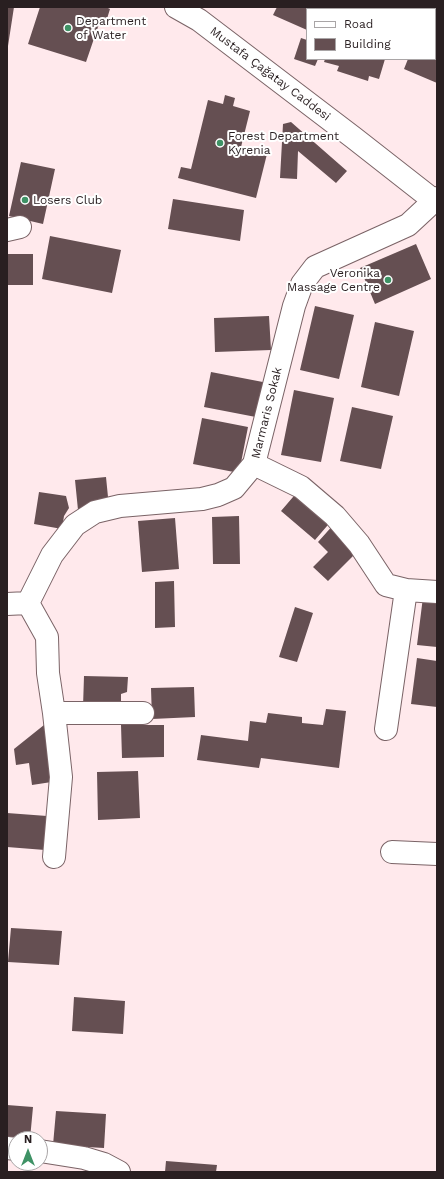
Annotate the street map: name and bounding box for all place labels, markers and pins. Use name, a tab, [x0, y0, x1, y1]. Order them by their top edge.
place label: Department of Water	[76, 14, 146, 42]
marker: Department of Water	[63, 23, 73, 33]
place label: Forest Department Kyrenia	[228, 129, 339, 157]
marker: Forest Department Kyrenia	[215, 138, 225, 148]
place label: Losers Club	[33, 193, 102, 207]
marker: Losers Club	[20, 195, 30, 205]
place label: Veronika Massage Centre	[287, 266, 380, 294]
marker: Veronika Massage Centre	[383, 275, 393, 285]

